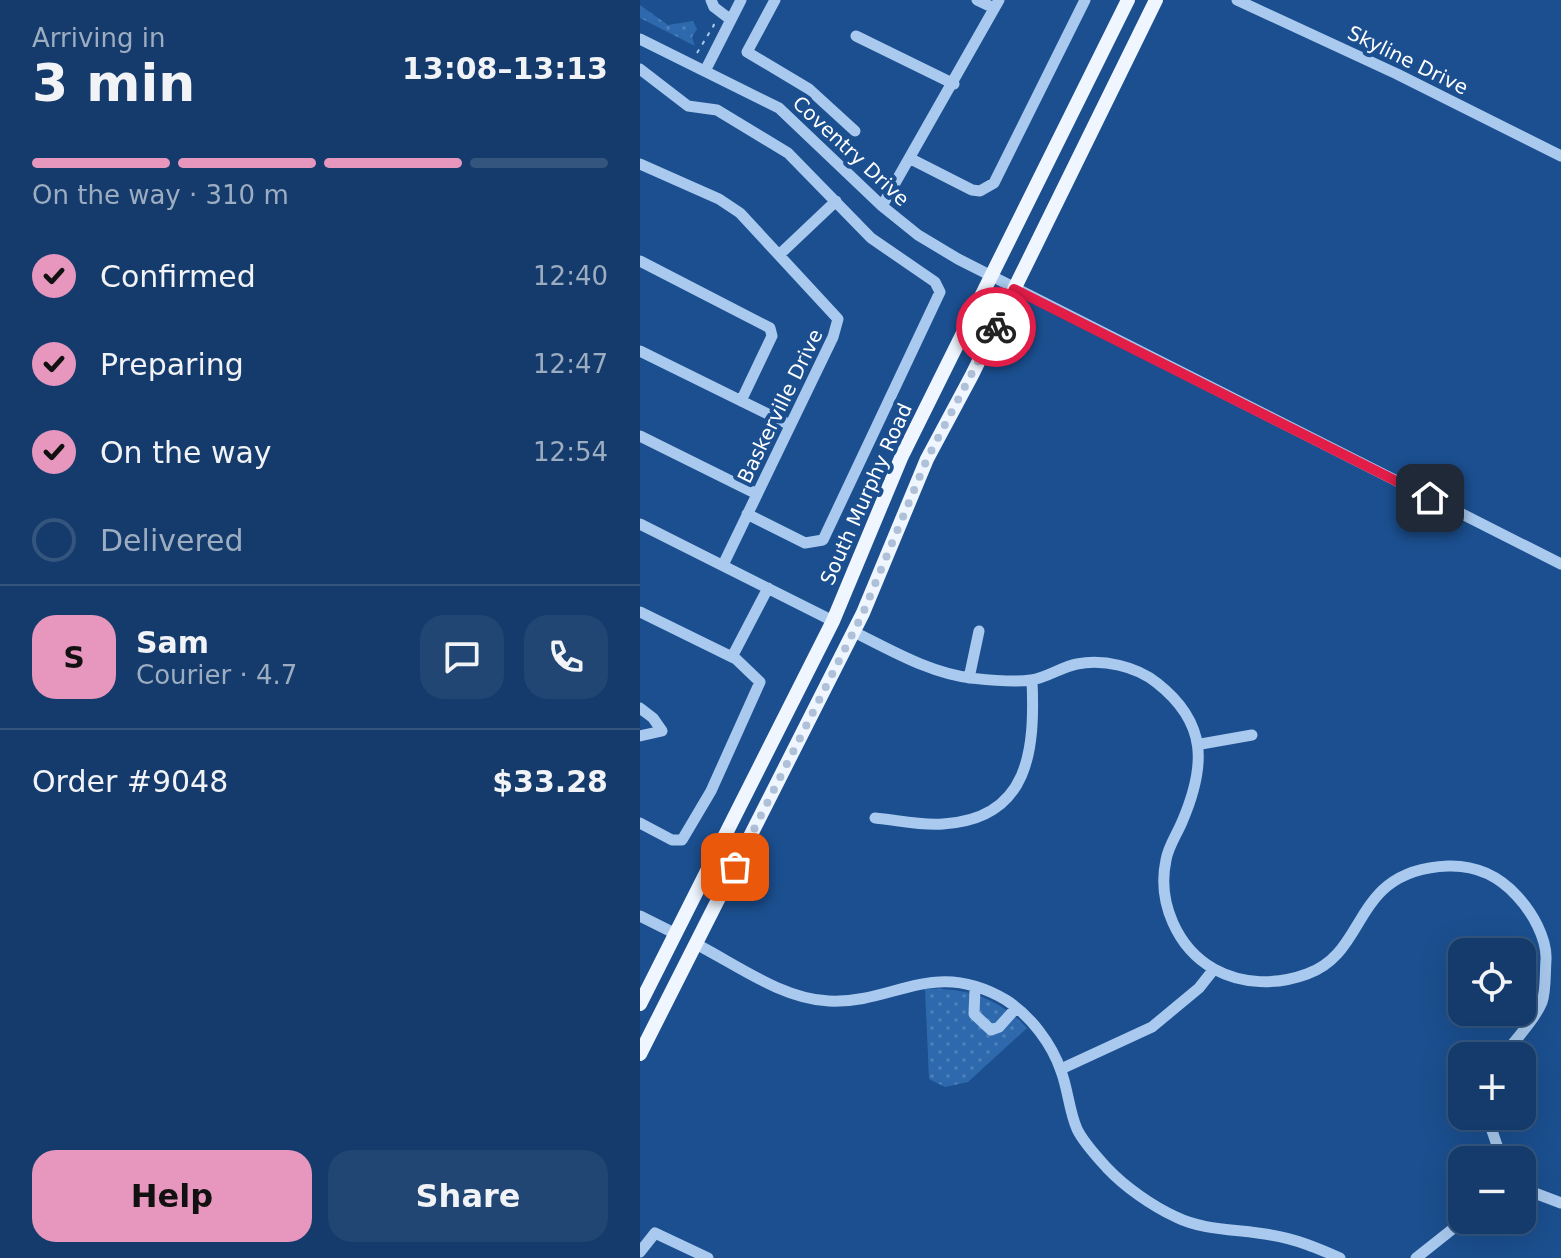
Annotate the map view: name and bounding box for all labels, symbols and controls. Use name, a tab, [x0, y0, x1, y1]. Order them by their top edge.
street label: Skyline Drive	[1344, 20, 1472, 100]
text: Arriving in	[32, 23, 166, 53]
text: 13:08–13:13	[402, 51, 608, 86]
text: 3 min	[32, 53, 195, 113]
street label: Coventry Drive	[788, 91, 914, 211]
text: On the way · 310 m	[32, 180, 289, 210]
icon: check	[32, 254, 76, 298]
text: Confirmed	[100, 259, 256, 294]
text: 12:40	[533, 261, 608, 291]
courier	[956, 287, 1036, 367]
icon: bike	[974, 305, 1018, 349]
street label: Baskerville Drive	[732, 325, 828, 487]
icon: check	[32, 342, 76, 386]
text: Preparing	[100, 347, 244, 382]
text: 12:47	[533, 349, 608, 379]
street label: South Murphy Road	[815, 399, 917, 589]
icon: check	[32, 430, 76, 474]
text: On the way	[100, 435, 272, 470]
text: 12:54	[533, 437, 608, 467]
pin	[1396, 464, 1464, 532]
icon: home	[1408, 476, 1452, 520]
text: Delivered	[100, 523, 244, 558]
button: chat	[420, 615, 504, 699]
button: phone	[524, 615, 608, 699]
text: Sam	[136, 625, 209, 660]
text: S	[63, 640, 85, 675]
text: Courier · 4.7	[136, 660, 297, 690]
text: Order #9048	[32, 764, 228, 799]
text: $33.28	[492, 764, 608, 799]
pin	[701, 833, 769, 901]
icon: bag	[713, 845, 757, 889]
map controls	[1448, 938, 1536, 1234]
button: locate	[1448, 938, 1536, 1026]
button: +	[1448, 1042, 1536, 1130]
button: −	[1448, 1146, 1536, 1234]
button: Help	[32, 1150, 312, 1242]
button: Share	[328, 1150, 608, 1242]

